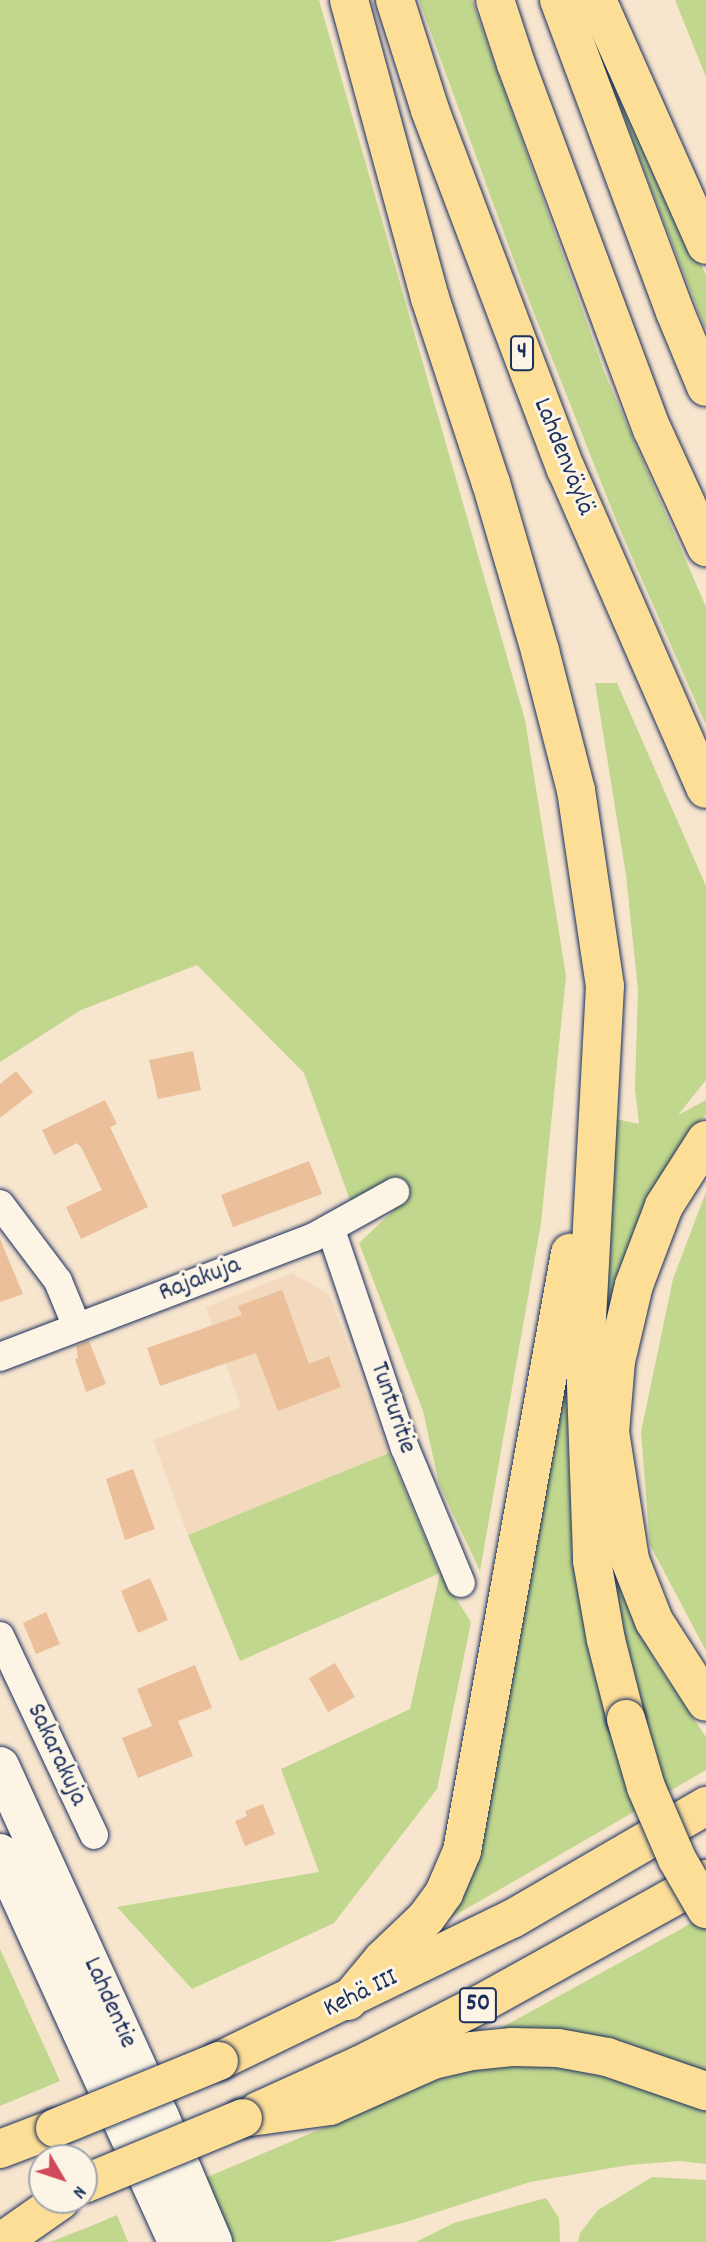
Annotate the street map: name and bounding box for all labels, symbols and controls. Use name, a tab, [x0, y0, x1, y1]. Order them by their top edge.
road number: 4	[510, 332, 534, 374]
street label: Lahdenväylä	[525, 394, 601, 520]
street label: Rajakuja	[155, 1250, 245, 1310]
street label: Tunturitie	[362, 1358, 422, 1458]
street label: Sakarakuja	[19, 1699, 93, 1811]
street label: Lahdentie	[75, 1953, 143, 2053]
street label: Kehä III	[319, 1963, 403, 2025]
road number: 50	[459, 1984, 497, 2026]
north arrow	[28, 2144, 98, 2214]
text: N	[65, 2179, 92, 2203]

